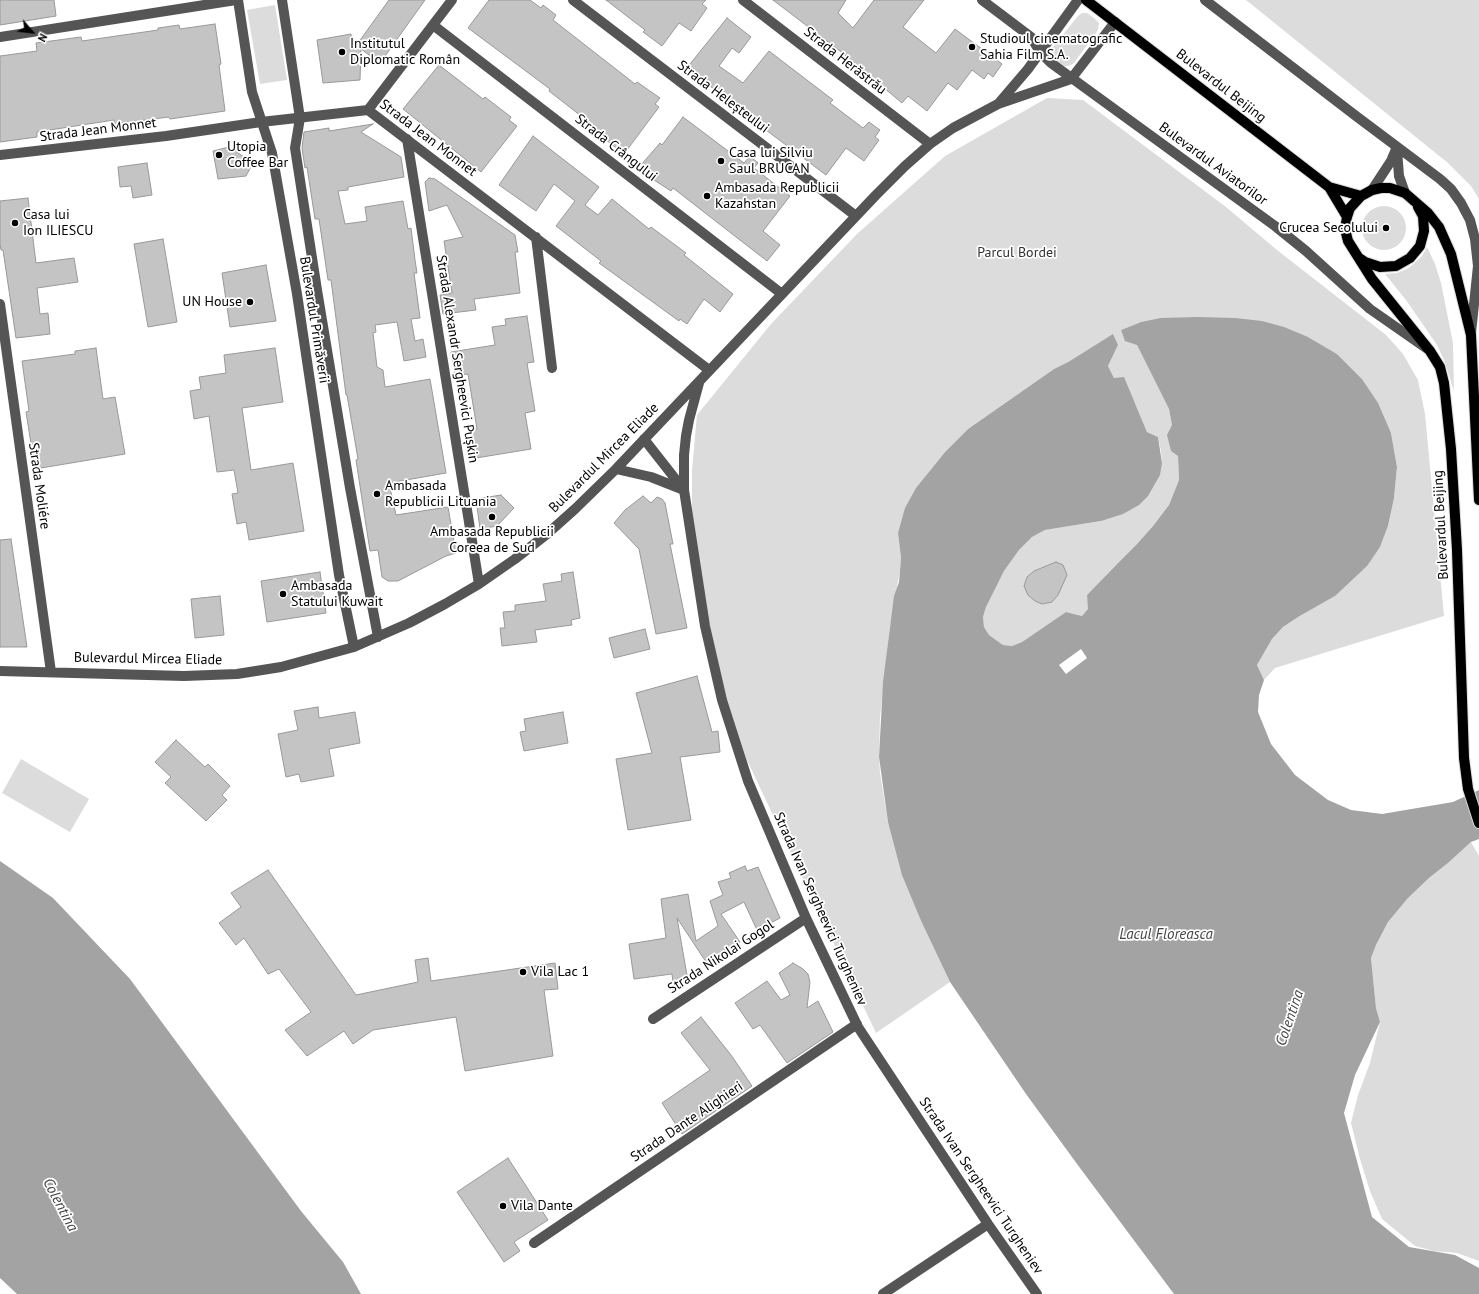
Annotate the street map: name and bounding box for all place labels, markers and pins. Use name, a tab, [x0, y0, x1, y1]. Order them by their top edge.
place label: Studioul cinematografic Sahia Film S.A.	[980, 31, 1122, 64]
place label: Institutul Diplomatic Român	[350, 36, 460, 68]
marker: Studioul cinematografic Sahia Film S.A.	[967, 42, 977, 52]
marker: Institutul Diplomatic Român	[337, 47, 347, 57]
place label: Utopia Coffee Bar	[227, 139, 288, 172]
place label: Casa lui Silviu Saul BRUCAN	[729, 145, 813, 178]
marker: Utopia Coffee Bar	[214, 150, 224, 160]
marker: Casa lui Silviu Saul BRUCAN	[716, 156, 726, 166]
place label: Ambasada Republicii Kazahstan	[715, 180, 839, 212]
marker: Ambasada Republicii Kazahstan	[702, 191, 712, 201]
place label: Casa lui Ion ILIESCU	[23, 207, 93, 240]
marker: Casa lui Ion ILIESCU	[10, 218, 20, 228]
place label: Crucea Secolului	[1279, 220, 1378, 236]
marker: Crucea Secolului	[1381, 223, 1391, 233]
place label: UN House	[182, 294, 242, 310]
marker: UN House	[245, 297, 255, 307]
place label: Ambasada Republicii Lituania	[385, 478, 496, 510]
marker: Ambasada Republicii Lituania	[372, 489, 382, 499]
marker: Ambasada Republicii Coreea de Sud	[487, 512, 497, 522]
place label: Ambasada Republicii Coreea de Sud	[430, 524, 554, 556]
place label: Ambasada Statului Kuwait	[291, 578, 383, 610]
marker: Ambasada Statului Kuwait	[278, 589, 288, 599]
place label: Vila Lac 1	[531, 964, 589, 980]
marker: Vila Lac 1	[518, 967, 528, 977]
place label: Vila Dante	[511, 1198, 573, 1214]
marker: Vila Dante	[498, 1201, 508, 1211]

